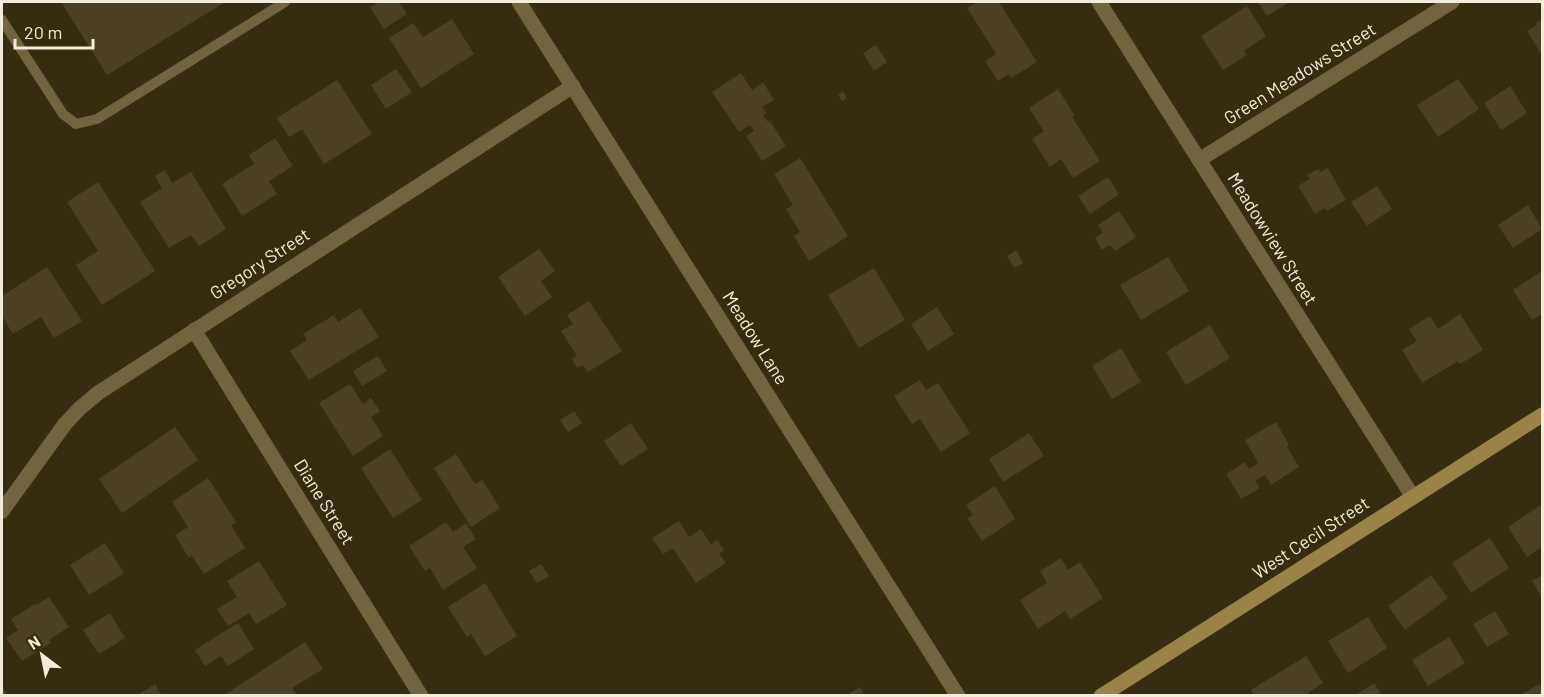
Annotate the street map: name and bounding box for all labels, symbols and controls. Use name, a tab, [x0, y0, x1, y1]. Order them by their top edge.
scale bar	[15, 12, 93, 50]
street label: Green Meadows Street	[1220, 18, 1379, 129]
text: 20 m	[24, 21, 62, 43]
street label: Meadowview Street	[1223, 168, 1322, 309]
street label: Gregory Street	[205, 223, 314, 304]
street label: Meadow Lane	[718, 287, 793, 388]
street label: Diane Street	[290, 455, 360, 548]
street label: West Cecil Street	[1248, 491, 1373, 583]
north arrow	[12, 625, 72, 685]
text: N	[24, 631, 43, 653]

